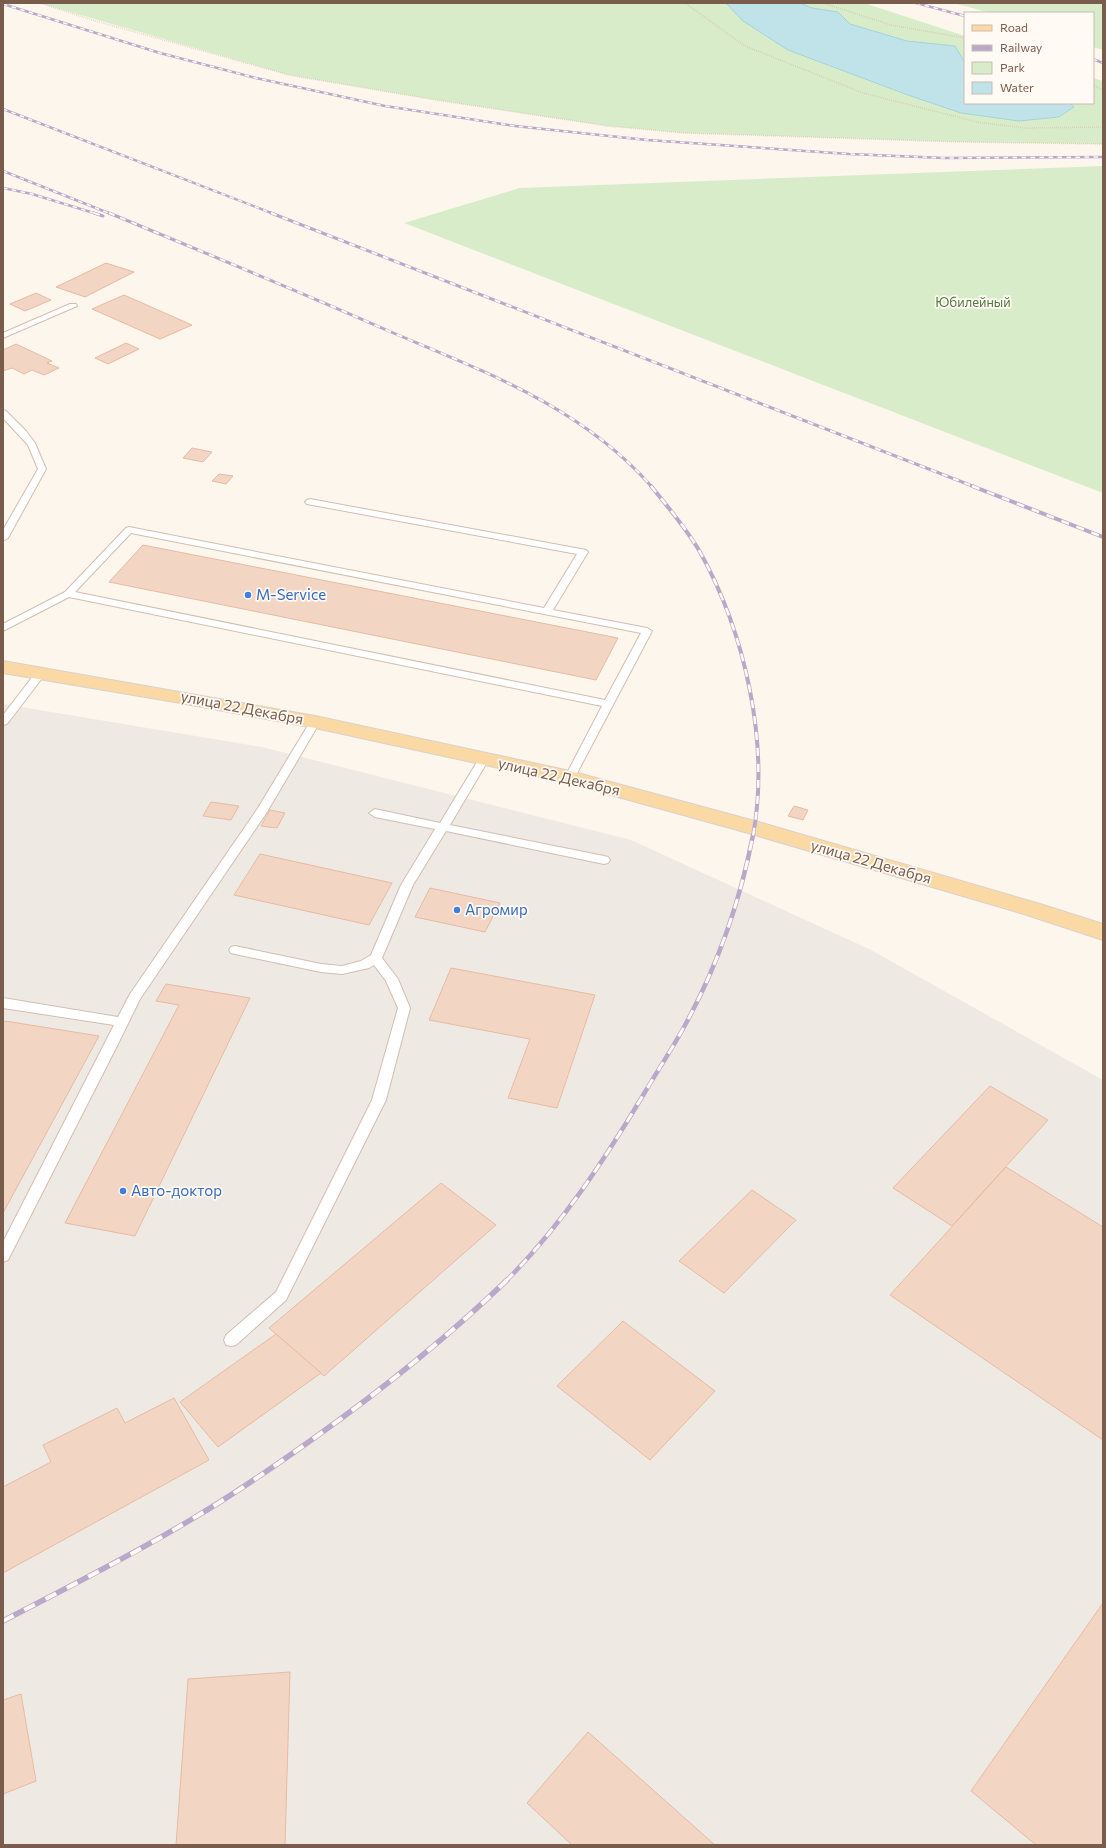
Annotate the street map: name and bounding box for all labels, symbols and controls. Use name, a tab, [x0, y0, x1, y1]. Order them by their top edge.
legend	[964, 12, 1094, 104]
text: Road	[1000, 20, 1028, 34]
text: Railway	[1000, 40, 1042, 54]
text: Park	[1000, 60, 1026, 74]
text: Water	[1000, 80, 1034, 94]
park label: Юбилейный	[935, 294, 1011, 310]
place label: M-Service	[256, 585, 326, 603]
marker: M-Service	[243, 590, 253, 600]
street label: улица 22 Декабря	[179, 686, 305, 728]
street label: улица 22 Декабря	[496, 753, 622, 799]
street label: улица 22 Декабря	[809, 835, 934, 887]
place label: Агромир	[465, 900, 528, 918]
marker: Агромир	[452, 905, 462, 915]
place label: Авто-доктор	[131, 1181, 222, 1199]
marker: Авто-доктор	[118, 1186, 128, 1196]

